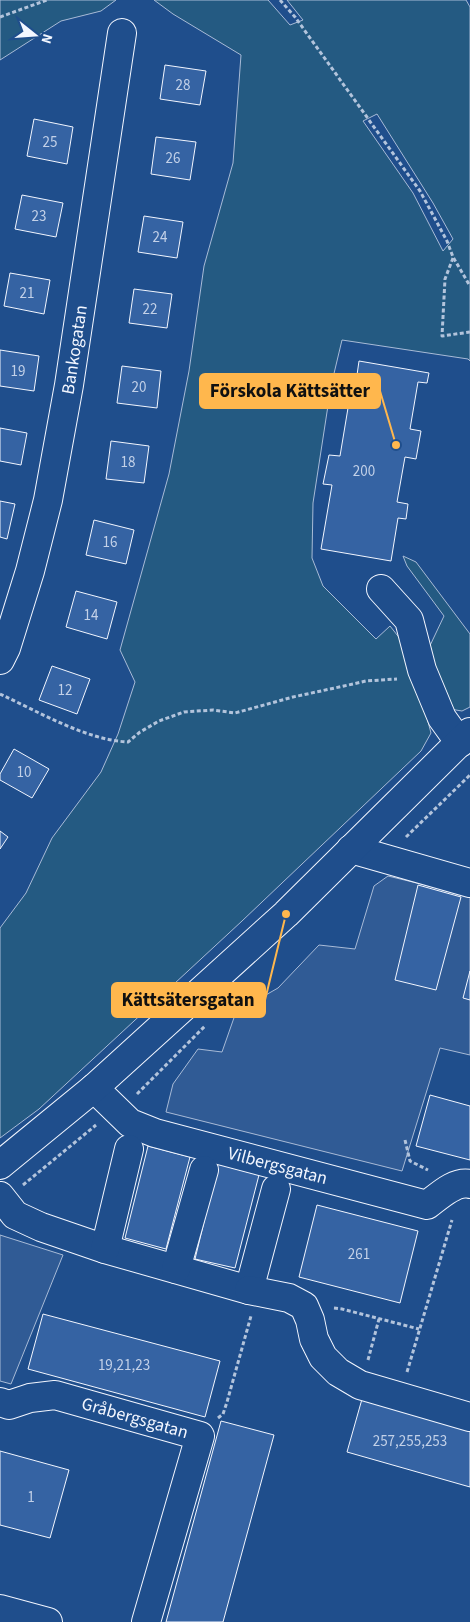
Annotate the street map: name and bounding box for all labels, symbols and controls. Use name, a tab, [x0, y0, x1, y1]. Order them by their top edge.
north arrow	[10, 10, 60, 60]
text: N	[36, 31, 57, 46]
house number: 28	[176, 75, 190, 96]
house number: 25	[43, 132, 57, 153]
house number: 26	[166, 148, 180, 169]
house number: 23	[32, 206, 46, 227]
house number: 24	[153, 227, 168, 248]
house number: 21	[20, 283, 34, 304]
house number: 22	[143, 299, 157, 320]
street label: Bankogatan	[56, 303, 94, 396]
house number: 19	[11, 361, 25, 382]
callout: Förskola Kättsätter	[200, 374, 380, 408]
house number: 20	[132, 377, 146, 398]
text: Förskola Kättsätter	[210, 378, 371, 405]
house number: 18	[121, 452, 135, 473]
house number: 200	[353, 461, 375, 482]
house number: 16	[103, 532, 117, 553]
house number: 14	[84, 605, 99, 626]
house number: 12	[58, 680, 72, 701]
house number: 10	[17, 762, 31, 783]
callout: Kättsätersgatan	[112, 983, 265, 1017]
text: Kättsätersgatan	[121, 987, 255, 1014]
street label: Vilbergsgatan	[225, 1141, 330, 1191]
house number: 261	[348, 1244, 370, 1265]
house number: 19,21,23	[98, 1355, 150, 1376]
street label: Gråbergsgatan	[79, 1391, 191, 1445]
house number: 257,255,253	[373, 1431, 447, 1452]
house number: 1	[27, 1487, 35, 1508]

